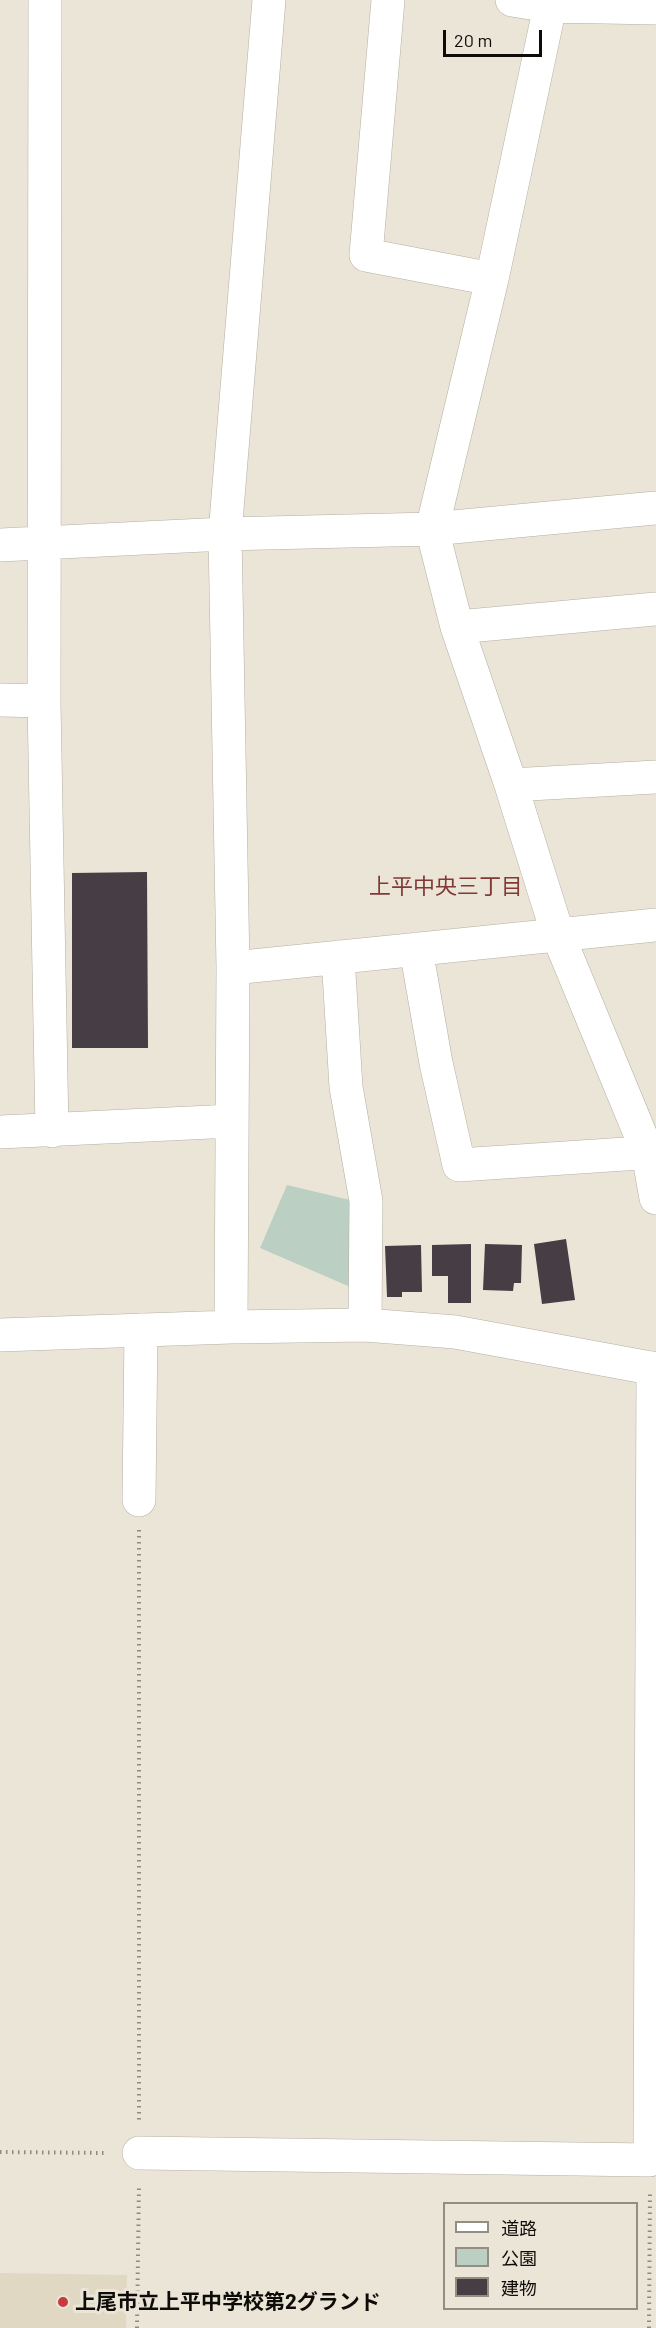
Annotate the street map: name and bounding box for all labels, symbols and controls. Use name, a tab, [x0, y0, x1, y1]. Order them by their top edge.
scale bar	[446, 18, 545, 56]
text: 20 m	[454, 29, 492, 51]
district label: 上平中央三丁目	[369, 874, 523, 900]
legend	[443, 2202, 638, 2310]
text: 道路	[501, 2217, 537, 2239]
text: 公園	[501, 2247, 537, 2269]
text: 建物	[501, 2277, 537, 2299]
place label: 上尾市立上平中学校第2グランド	[75, 2289, 381, 2315]
marker: 上尾市立上平中学校第2グランド	[56, 2295, 70, 2309]

